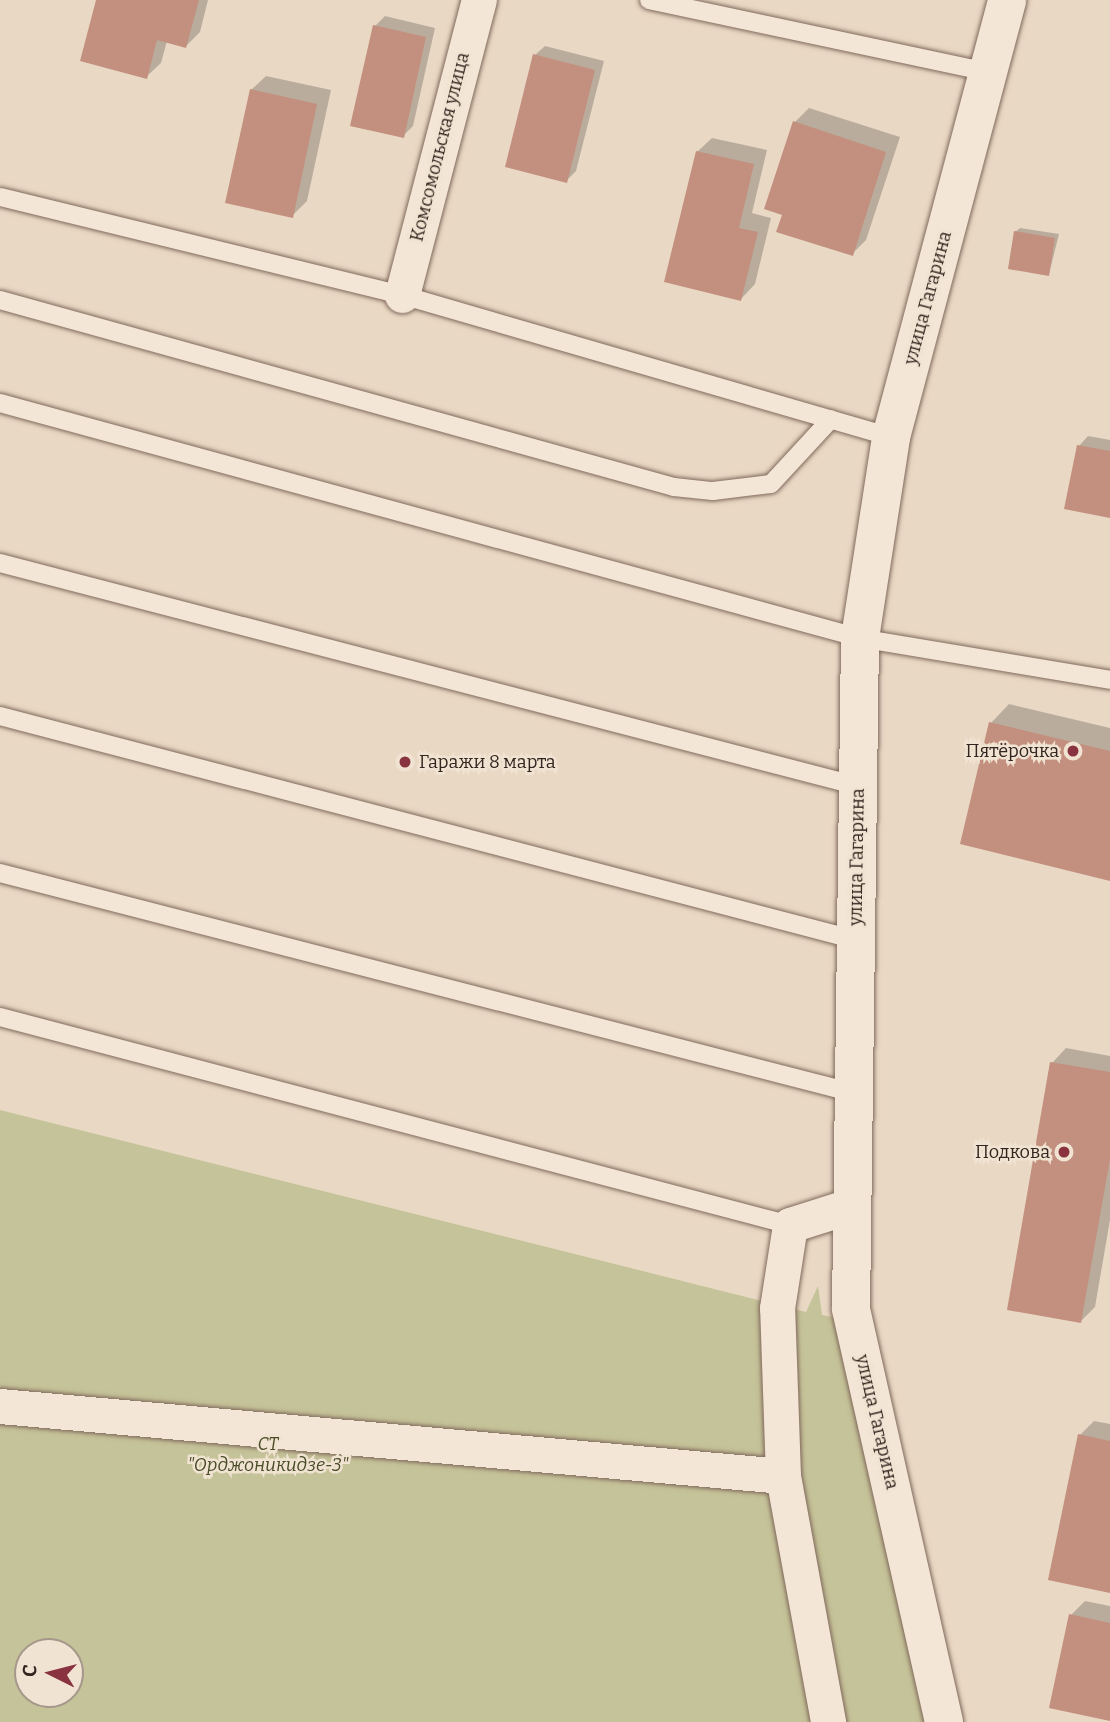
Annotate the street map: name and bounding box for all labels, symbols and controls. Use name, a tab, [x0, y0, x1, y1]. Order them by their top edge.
street label: Комсомольская улица	[406, 50, 474, 244]
street label: улица Гагарина	[900, 229, 956, 367]
place label: Пятёрочка	[965, 740, 1059, 762]
marker: Пятёрочка	[1065, 743, 1081, 759]
place label: Гаражи 8 марта	[419, 751, 556, 773]
marker: Гаражи 8 марта	[397, 754, 413, 770]
street label: улица Гагарина	[845, 788, 869, 926]
place label: Подкова	[975, 1141, 1050, 1163]
marker: Подкова	[1056, 1144, 1072, 1160]
street label: улица Гагарина	[851, 1352, 903, 1492]
park label: СТ "Орджоникидзе-3"	[188, 1434, 348, 1476]
north arrow	[14, 1638, 84, 1708]
text: С	[18, 1664, 42, 1678]

